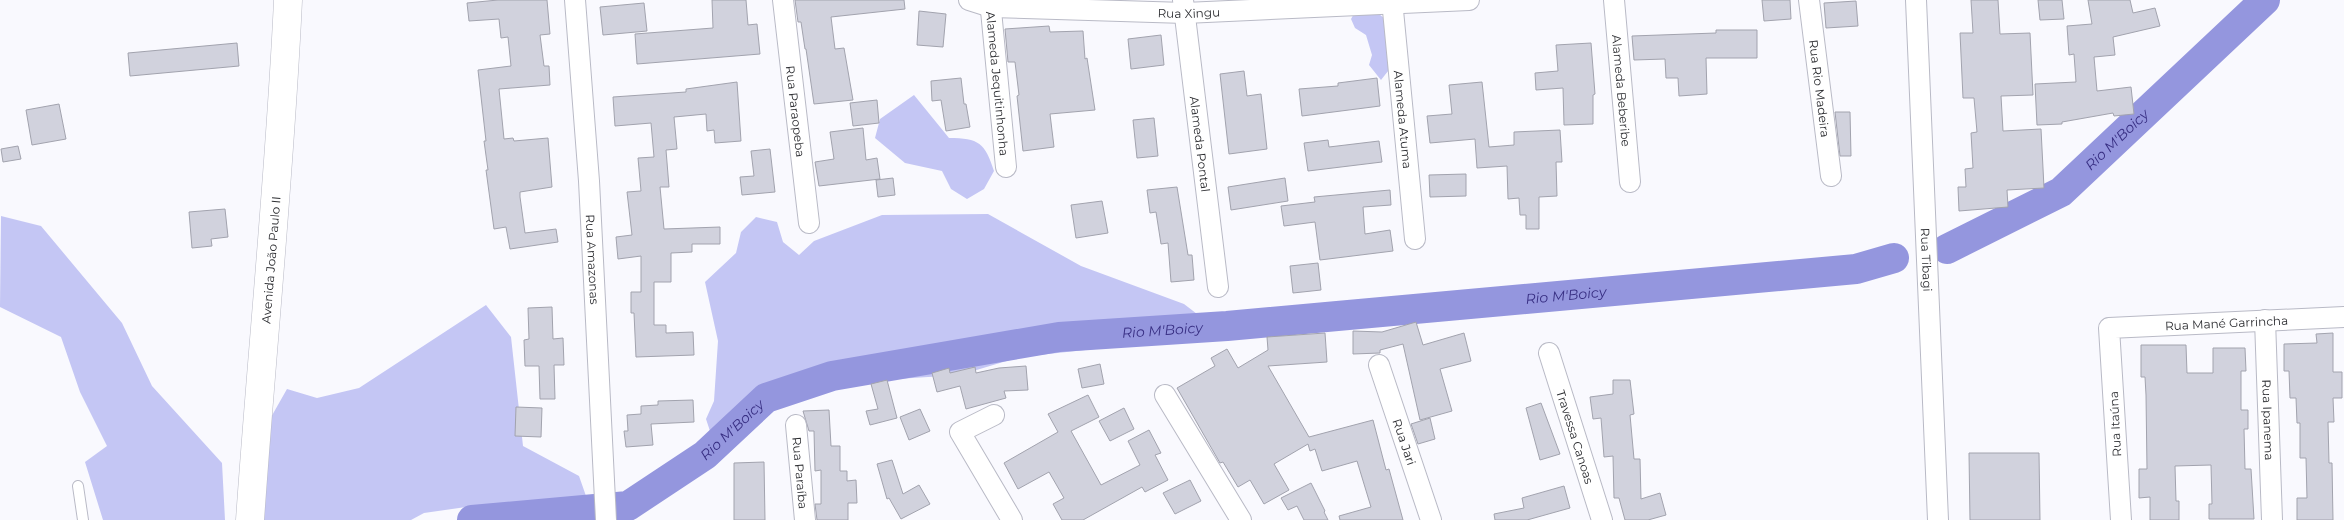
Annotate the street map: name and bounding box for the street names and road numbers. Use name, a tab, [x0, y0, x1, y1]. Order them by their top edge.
street label: Rua Xingu	[1157, 4, 1220, 21]
street label: Alameda Jequitinhonha	[984, 11, 1012, 157]
street label: Alameda Beberibe	[1610, 34, 1634, 147]
street label: Rua Rio Madeira	[1807, 39, 1834, 138]
street label: Rua Paraopeba	[783, 65, 809, 158]
street label: Alameda Atuma	[1391, 70, 1416, 169]
street label: Alameda Pontal	[1187, 95, 1214, 193]
street label: Avenida João Paulo II	[258, 196, 283, 324]
street label: Rua Amazonas	[583, 214, 603, 305]
street label: Rua Tibagi	[1918, 228, 1936, 292]
street label: Rua Mané Garrincha	[2165, 312, 2288, 333]
street label: Rua Ipanema	[2260, 379, 2277, 461]
street label: Travessa Canoas	[1554, 388, 1598, 486]
street label: Rua Itaúna	[2106, 391, 2124, 457]
street label: Rua Jari	[1390, 417, 1420, 467]
street label: Rua Paraíba	[790, 436, 811, 510]

